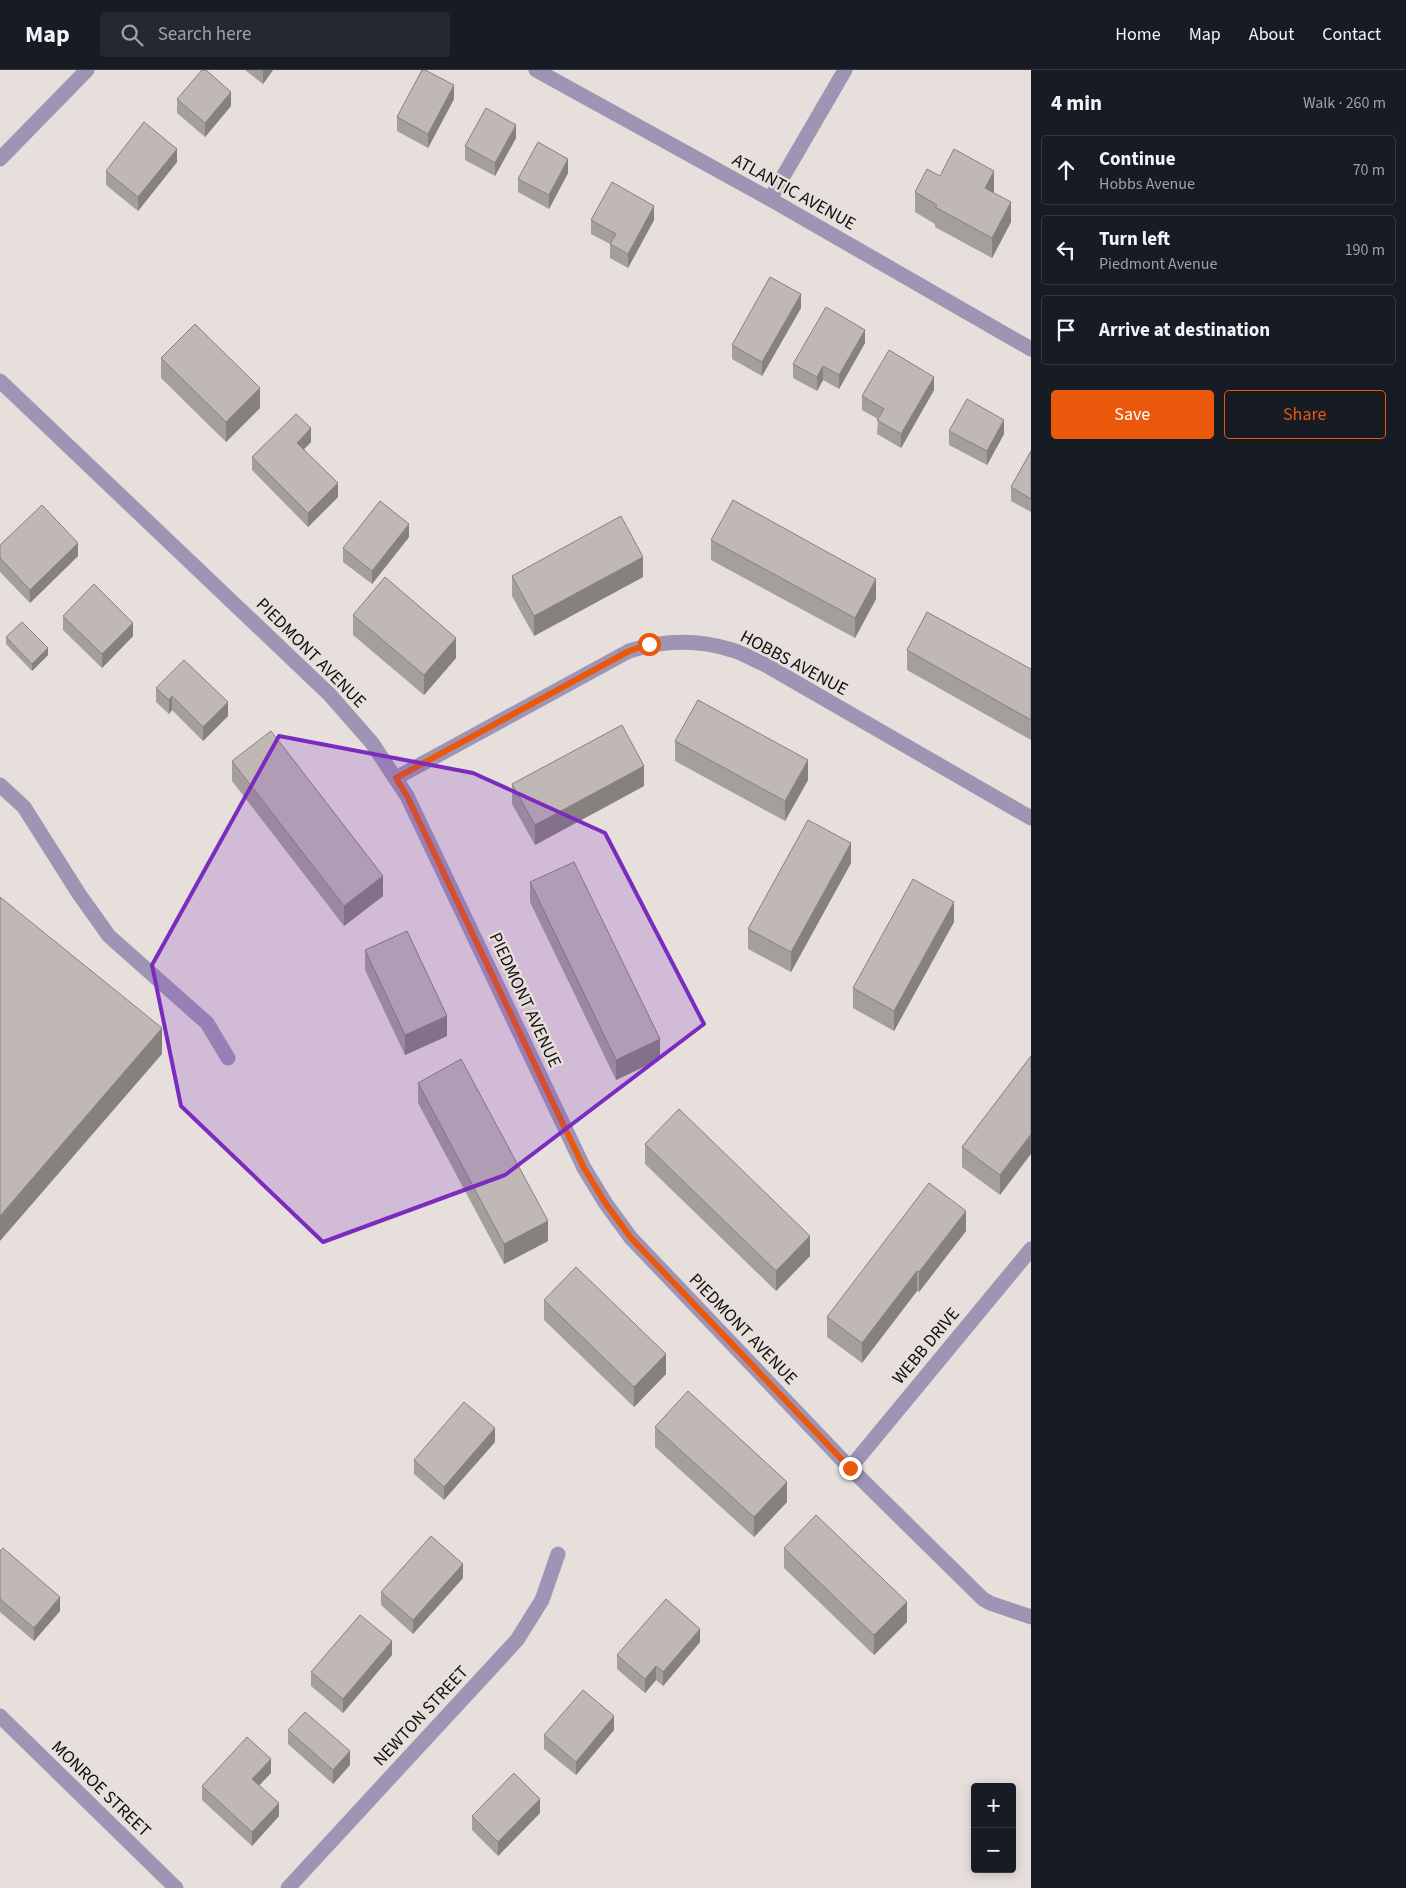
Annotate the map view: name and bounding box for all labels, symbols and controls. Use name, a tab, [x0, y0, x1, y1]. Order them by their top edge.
search box	[100, 12, 450, 57]
text: Map	[25, 17, 70, 52]
icon: search	[118, 21, 146, 49]
text: Search here	[158, 21, 251, 48]
text: Home	[1115, 22, 1161, 47]
text: Map	[1189, 22, 1221, 47]
text: About	[1249, 22, 1294, 47]
text: Contact	[1322, 22, 1381, 47]
text: 4 min	[1051, 88, 1102, 118]
text: Walk · 260 m	[1303, 92, 1386, 114]
text: Continue	[1099, 146, 1176, 173]
street label: ATLANTIC AVENUE	[728, 148, 860, 236]
icon: ahead	[1052, 156, 1080, 184]
text: 70 m	[1353, 159, 1385, 181]
text: Hobbs Avenue	[1099, 173, 1195, 195]
text: Turn left	[1099, 226, 1170, 253]
icon: left	[1052, 236, 1080, 264]
text: 190 m	[1345, 239, 1385, 261]
text: Piedmont Avenue	[1099, 253, 1217, 275]
icon: arrive	[1052, 316, 1080, 344]
text: Arrive at destination	[1099, 317, 1270, 344]
button: Save	[1051, 390, 1214, 439]
button: Share	[1224, 390, 1386, 439]
street label: PIEDMONT AVENUE	[250, 592, 372, 714]
street label: HOBBS AVENUE	[736, 624, 852, 702]
route start	[638, 633, 661, 656]
street label: PIEDMONT AVENUE	[483, 928, 567, 1072]
street label: PIEDMONT AVENUE	[683, 1268, 803, 1390]
street label: WEBB DRIVE	[886, 1302, 966, 1390]
route end	[839, 1457, 862, 1480]
street label: NEWTON STREET	[368, 1660, 475, 1772]
street label: MONROE STREET	[46, 1735, 157, 1843]
map controls	[971, 1783, 1016, 1873]
button: +	[971, 1783, 1016, 1828]
button: −	[971, 1828, 1016, 1873]

